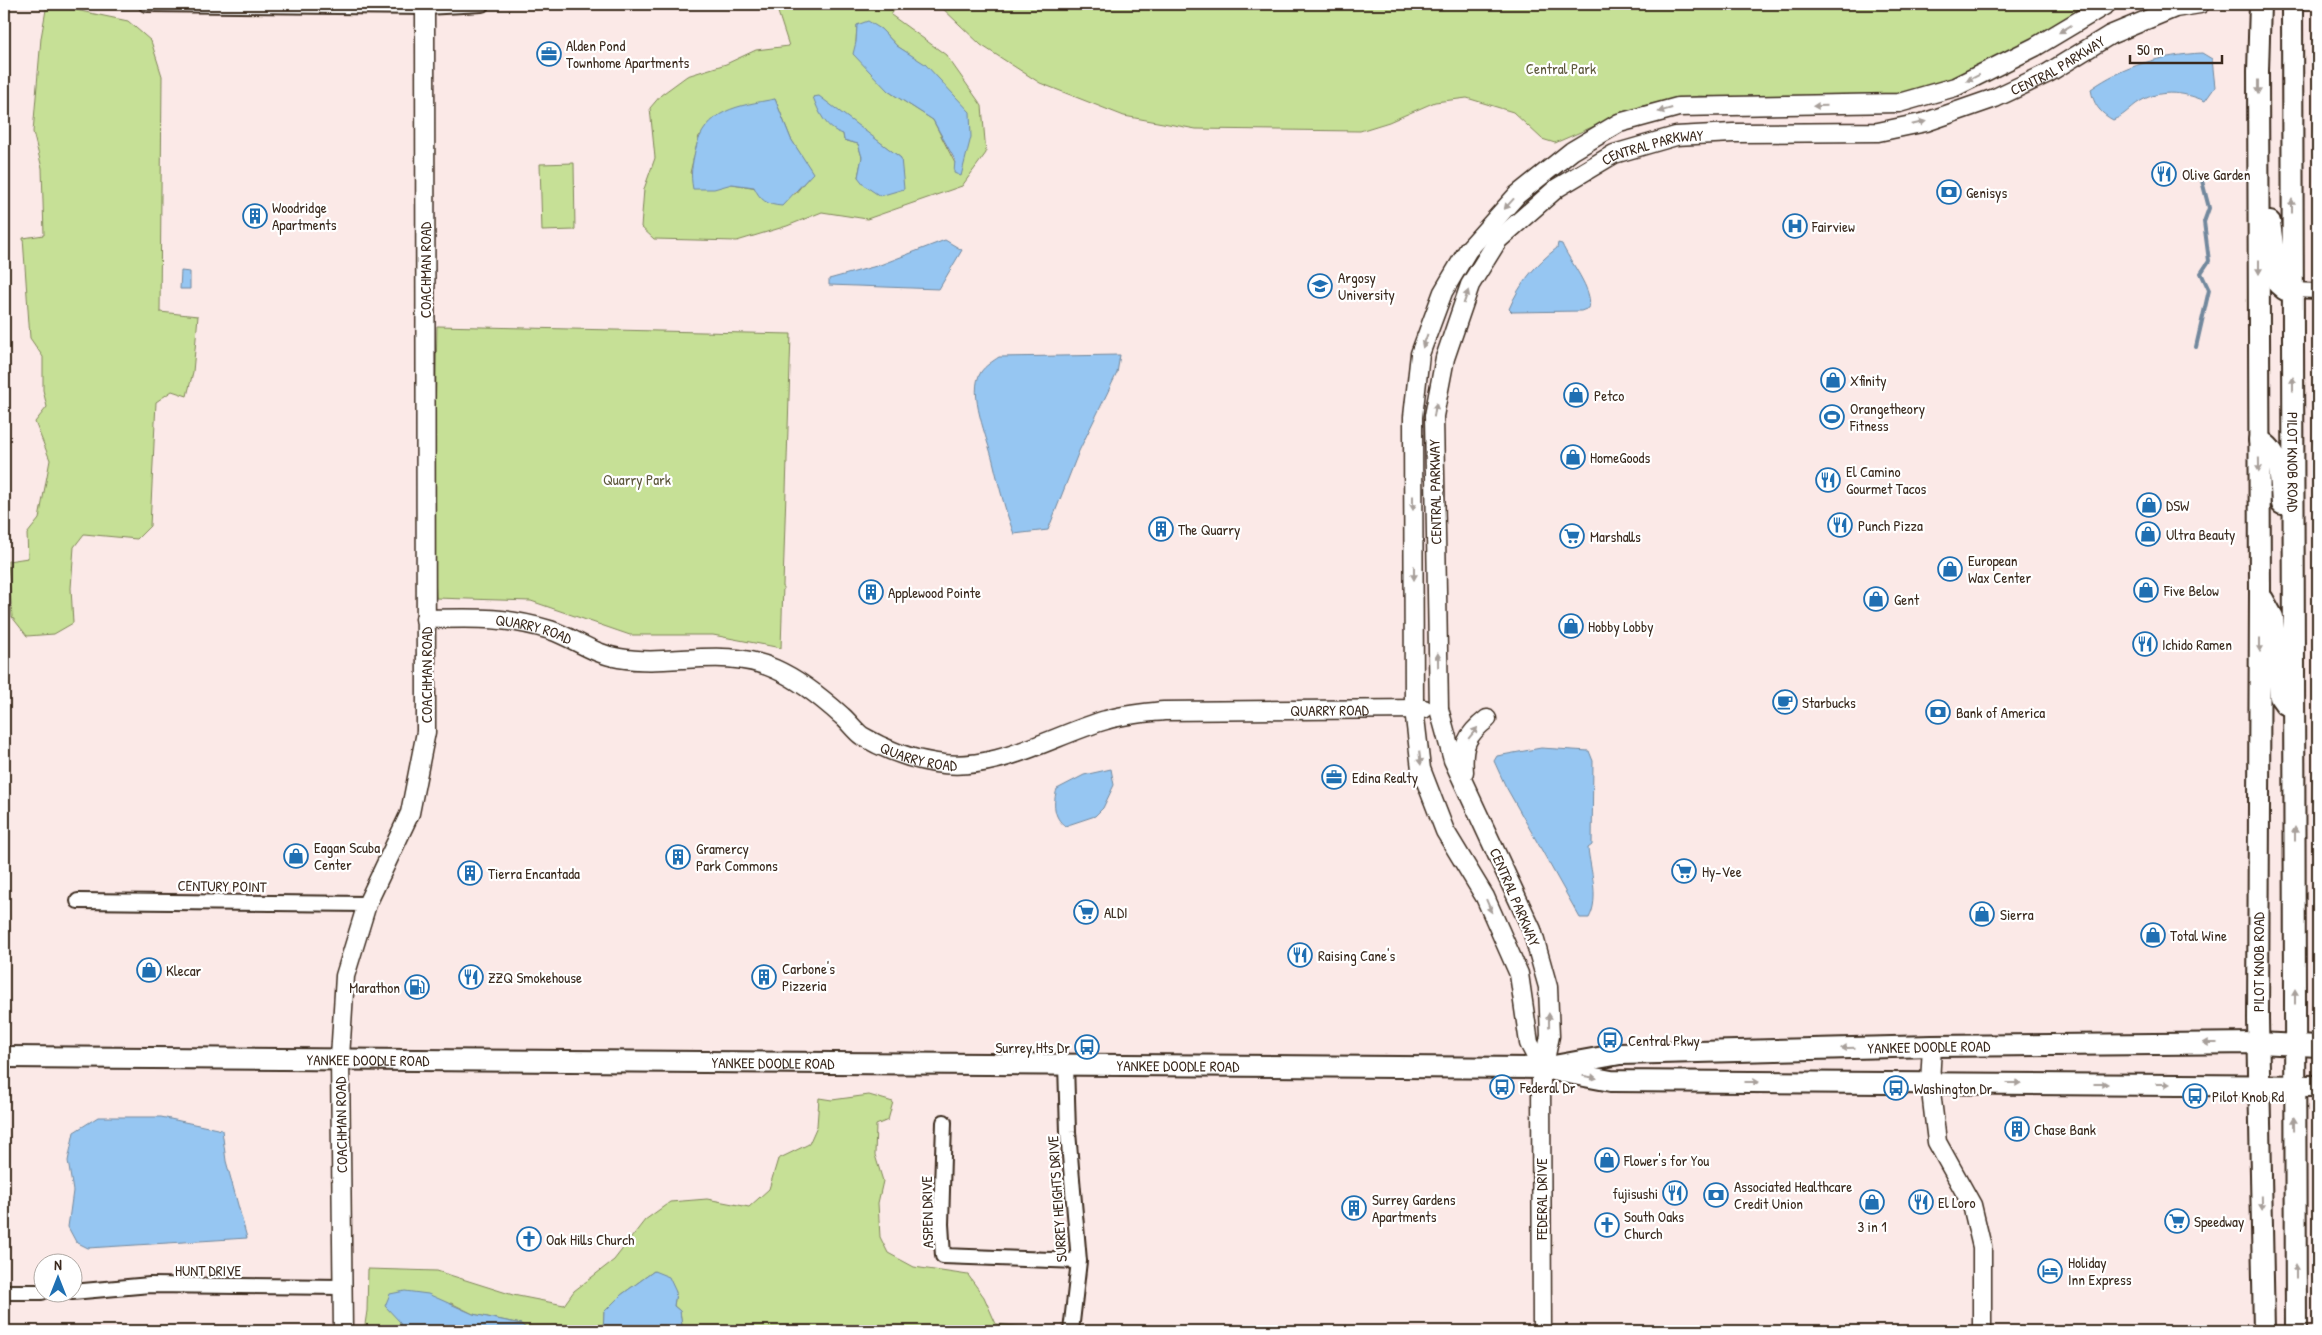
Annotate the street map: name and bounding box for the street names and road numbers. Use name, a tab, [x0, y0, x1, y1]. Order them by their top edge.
street label: CENTRAL PARKWAY	[2007, 30, 2109, 100]
street label: CENTRAL PARKWAY	[1597, 124, 1704, 170]
street label: COACHMAN ROAD	[415, 221, 436, 318]
street label: PILOT KNOB ROAD	[2283, 412, 2304, 513]
street label: CENTRAL PARKWAY	[1424, 439, 1446, 545]
street label: QUARRY ROAD	[495, 609, 577, 649]
street label: COACHMAN ROAD	[416, 626, 437, 723]
street label: QUARRY ROAD	[1290, 699, 1370, 721]
street label: QUARRY ROAD	[877, 736, 958, 775]
street label: CENTRAL PARKWAY	[1485, 844, 1545, 950]
street label: CENTURY POINT	[177, 875, 268, 897]
street label: PILOT KNOB ROAD	[2248, 911, 2269, 1012]
street label: YANKEE DOODLE ROAD	[1867, 1035, 1991, 1058]
street label: YANKEE DOODLE ROAD	[307, 1049, 430, 1071]
street label: YANKEE DOODLE ROAD	[711, 1052, 835, 1073]
street label: YANKEE DOODLE ROAD	[1116, 1054, 1240, 1076]
street label: COACHMAN ROAD	[330, 1076, 352, 1173]
street label: SURREY HEIGHTS DRIVE	[1042, 1135, 1072, 1263]
street label: FEDERAL DRIVE	[1531, 1158, 1552, 1241]
street label: ASPEN DRIVE	[916, 1175, 938, 1248]
street label: HUNT DRIVE	[175, 1260, 241, 1281]

